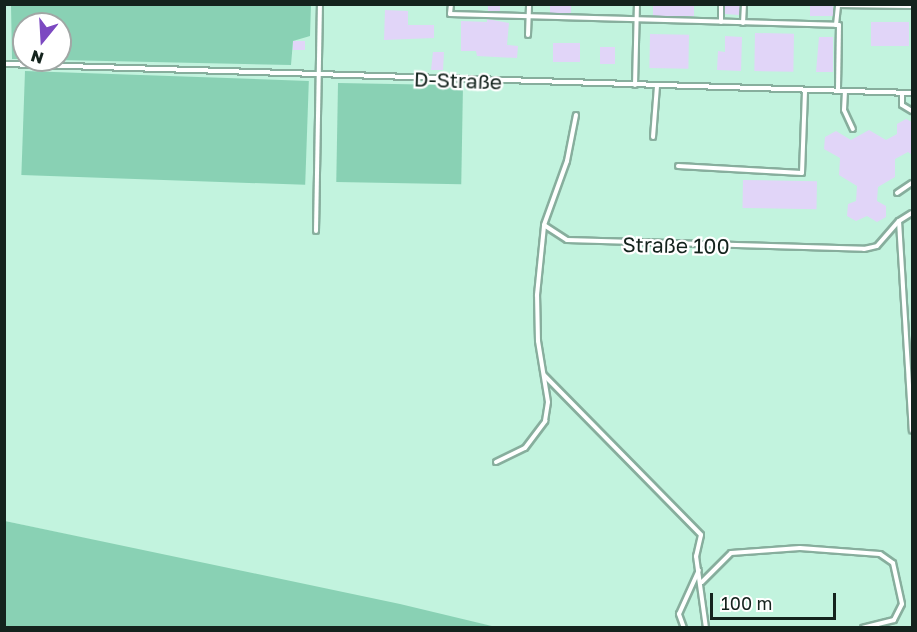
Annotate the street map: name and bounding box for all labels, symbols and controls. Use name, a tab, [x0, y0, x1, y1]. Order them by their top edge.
north arrow	[12, 12, 72, 72]
text: N	[28, 46, 46, 69]
street label: D-Straße	[413, 66, 503, 94]
street label: Straße 100	[622, 231, 730, 259]
scale bar	[713, 581, 839, 619]
text: 100 m	[721, 592, 772, 614]

